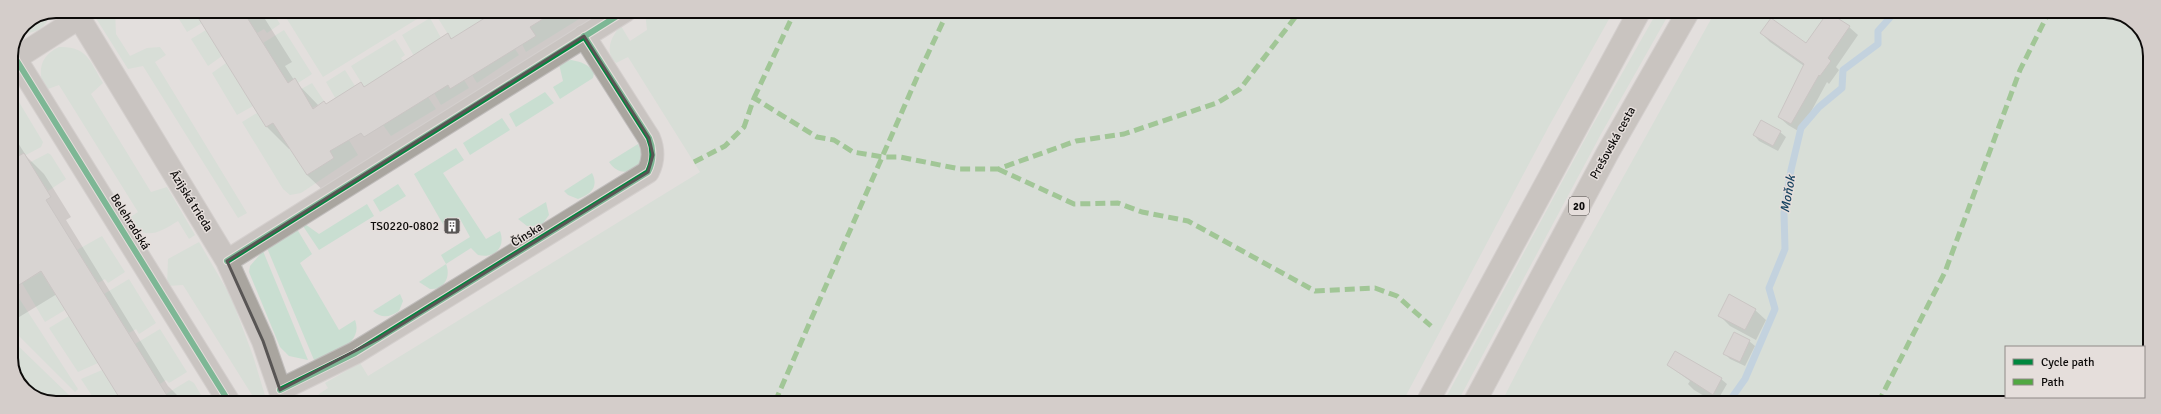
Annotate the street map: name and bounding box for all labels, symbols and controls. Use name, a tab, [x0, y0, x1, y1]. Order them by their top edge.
street label: Prešovská cesta	[1587, 104, 1639, 182]
street label: Ázijská trieda	[166, 167, 216, 235]
water label: Moňok	[1777, 173, 1799, 214]
street label: Belehradská	[107, 191, 153, 253]
road number: 20	[1569, 197, 1589, 215]
building icon: TS0220-0802	[442, 216, 462, 236]
place label: TS0220-0802	[370, 219, 439, 234]
street label: Čínska	[508, 220, 546, 250]
legend	[2005, 346, 2145, 398]
text: Cycle path	[2041, 355, 2094, 370]
text: Path	[2041, 375, 2064, 390]

